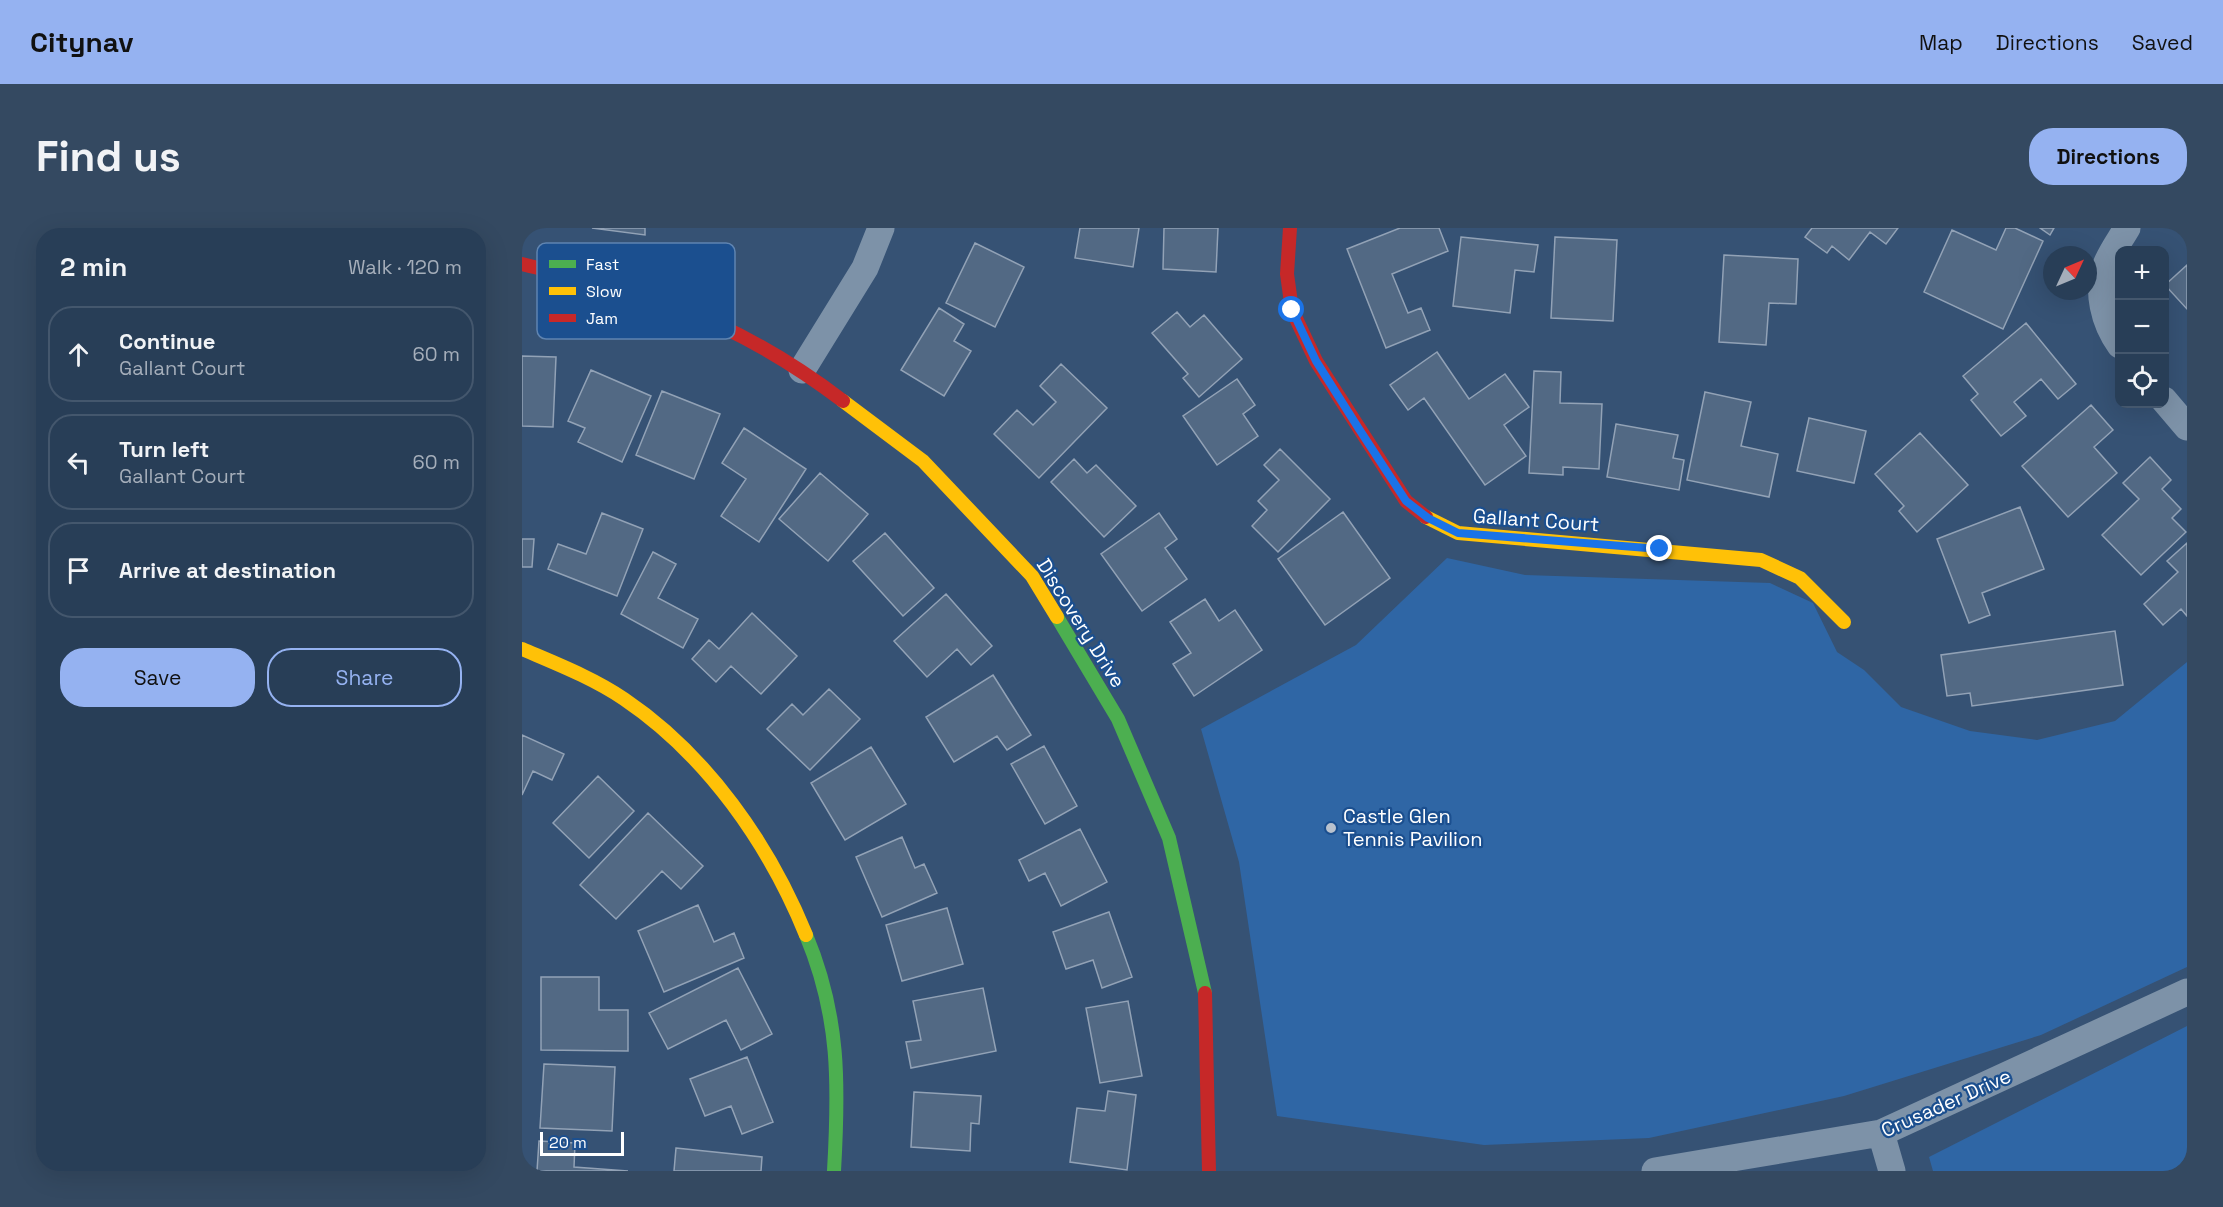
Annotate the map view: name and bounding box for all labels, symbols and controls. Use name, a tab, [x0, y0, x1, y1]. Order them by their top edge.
text: Citynav	[30, 24, 134, 60]
text: Map	[1919, 29, 1963, 56]
text: Directions	[1996, 29, 2099, 56]
text: Saved	[2132, 29, 2193, 56]
button: Directions	[2029, 128, 2187, 185]
text: Find us	[36, 130, 181, 183]
legend	[537, 243, 735, 339]
north arrow	[2043, 246, 2097, 300]
map controls	[2115, 246, 2169, 408]
button: +	[2115, 246, 2169, 300]
text: 2 min	[60, 250, 127, 284]
text: Walk · 120 m	[348, 254, 462, 280]
text: Fast	[586, 254, 619, 275]
text: Slow	[586, 281, 622, 302]
route start	[1278, 296, 1304, 322]
button: −	[2115, 300, 2169, 354]
text: Jam	[586, 308, 618, 329]
text: Continue	[119, 327, 215, 355]
icon: ahead	[62, 338, 95, 371]
text: 60 m	[413, 341, 460, 367]
button: locate	[2115, 354, 2169, 408]
text: Gallant Court	[119, 355, 246, 381]
text: Turn left	[119, 435, 209, 463]
icon: left	[62, 446, 95, 479]
text: 60 m	[413, 449, 460, 475]
text: Gallant Court	[119, 463, 246, 489]
street label: Gallant Court	[1472, 503, 1600, 537]
route end	[1646, 535, 1672, 561]
street label: Discovery Drive	[1031, 553, 1131, 693]
icon: arrive	[62, 554, 95, 587]
text: Arrive at destination	[119, 556, 336, 584]
button: Save	[60, 648, 255, 707]
button: Share	[267, 648, 462, 707]
place label: Castle Glen Tennis Pavilion	[1343, 803, 1483, 852]
marker: Castle Glen Tennis Pavilion	[1324, 821, 1338, 835]
street label: Crusader Drive	[1877, 1063, 2015, 1143]
scale bar	[540, 1129, 624, 1156]
text: 20 m	[549, 1132, 587, 1153]

